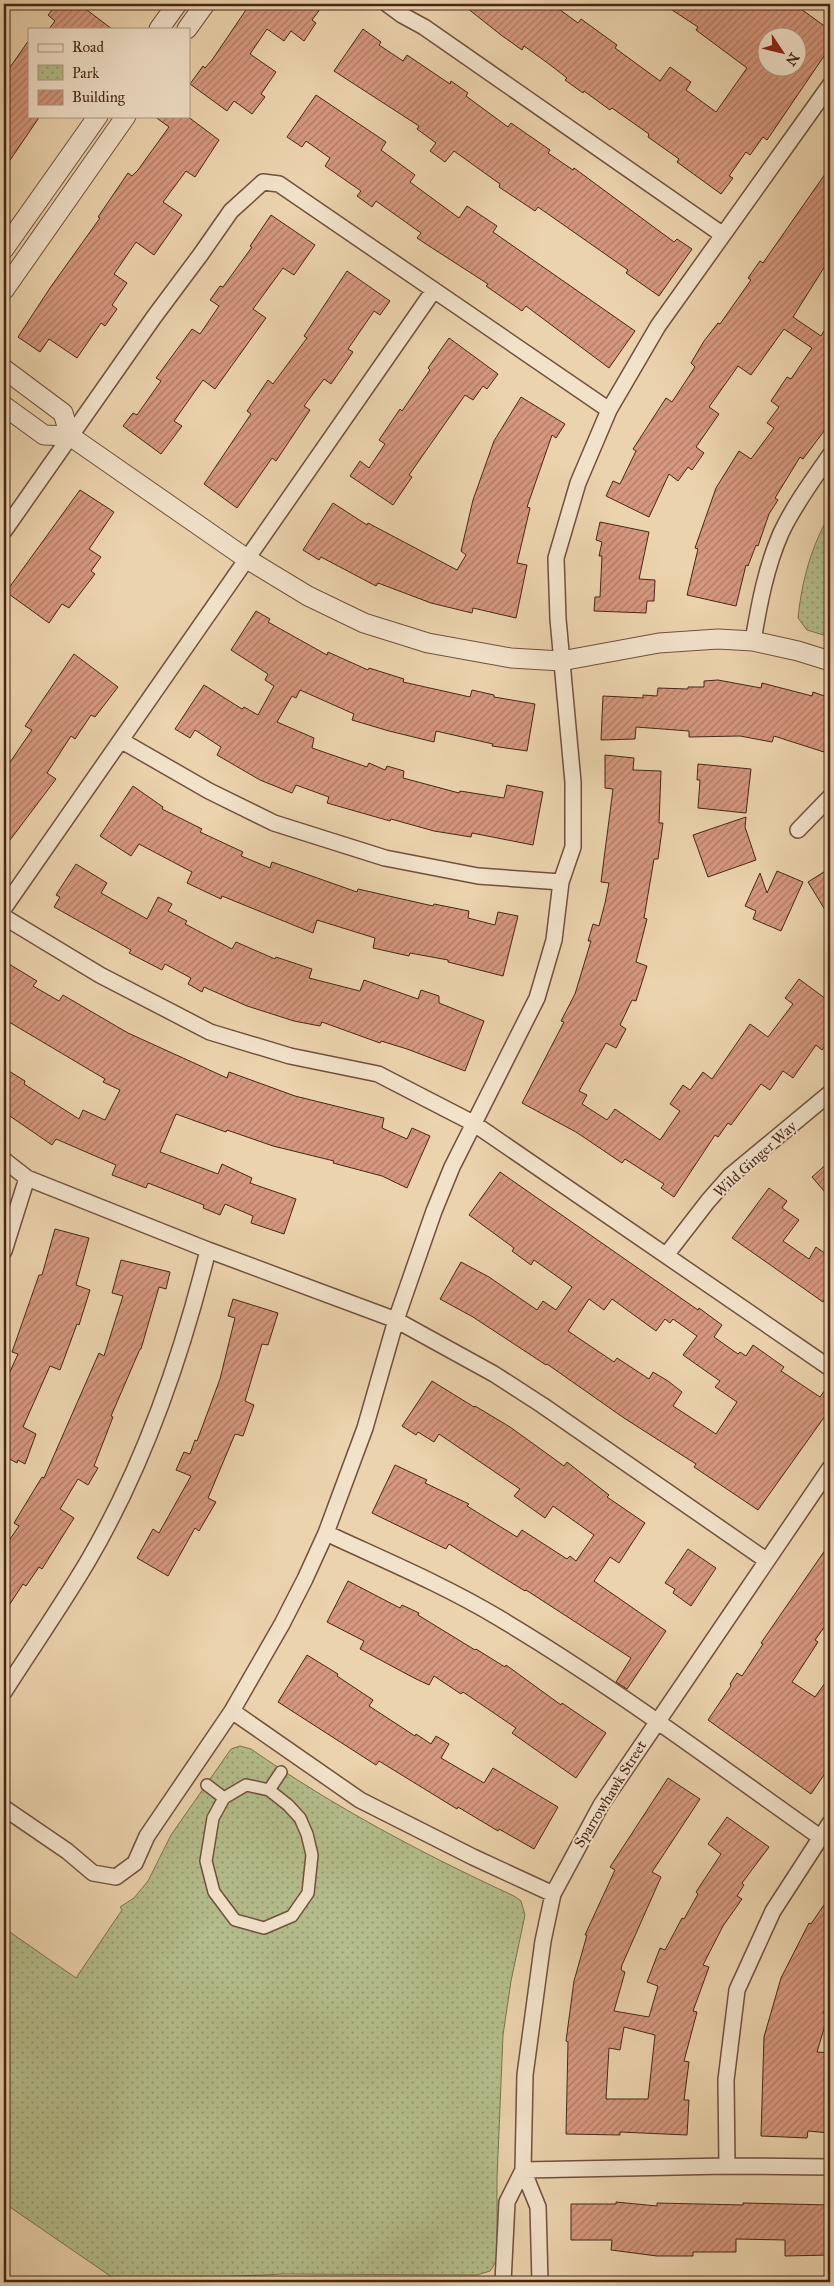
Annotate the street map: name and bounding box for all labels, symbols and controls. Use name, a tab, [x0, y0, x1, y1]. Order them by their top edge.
legend	[28, 28, 190, 118]
north arrow	[756, 28, 806, 78]
text: Road	[72, 38, 104, 56]
text: N	[782, 49, 803, 69]
text: Park	[72, 64, 99, 82]
text: Building	[72, 88, 126, 106]
street label: Wild Ginger Way	[710, 1116, 801, 1201]
street label: Sparrowhawk Street	[570, 1737, 651, 1851]

